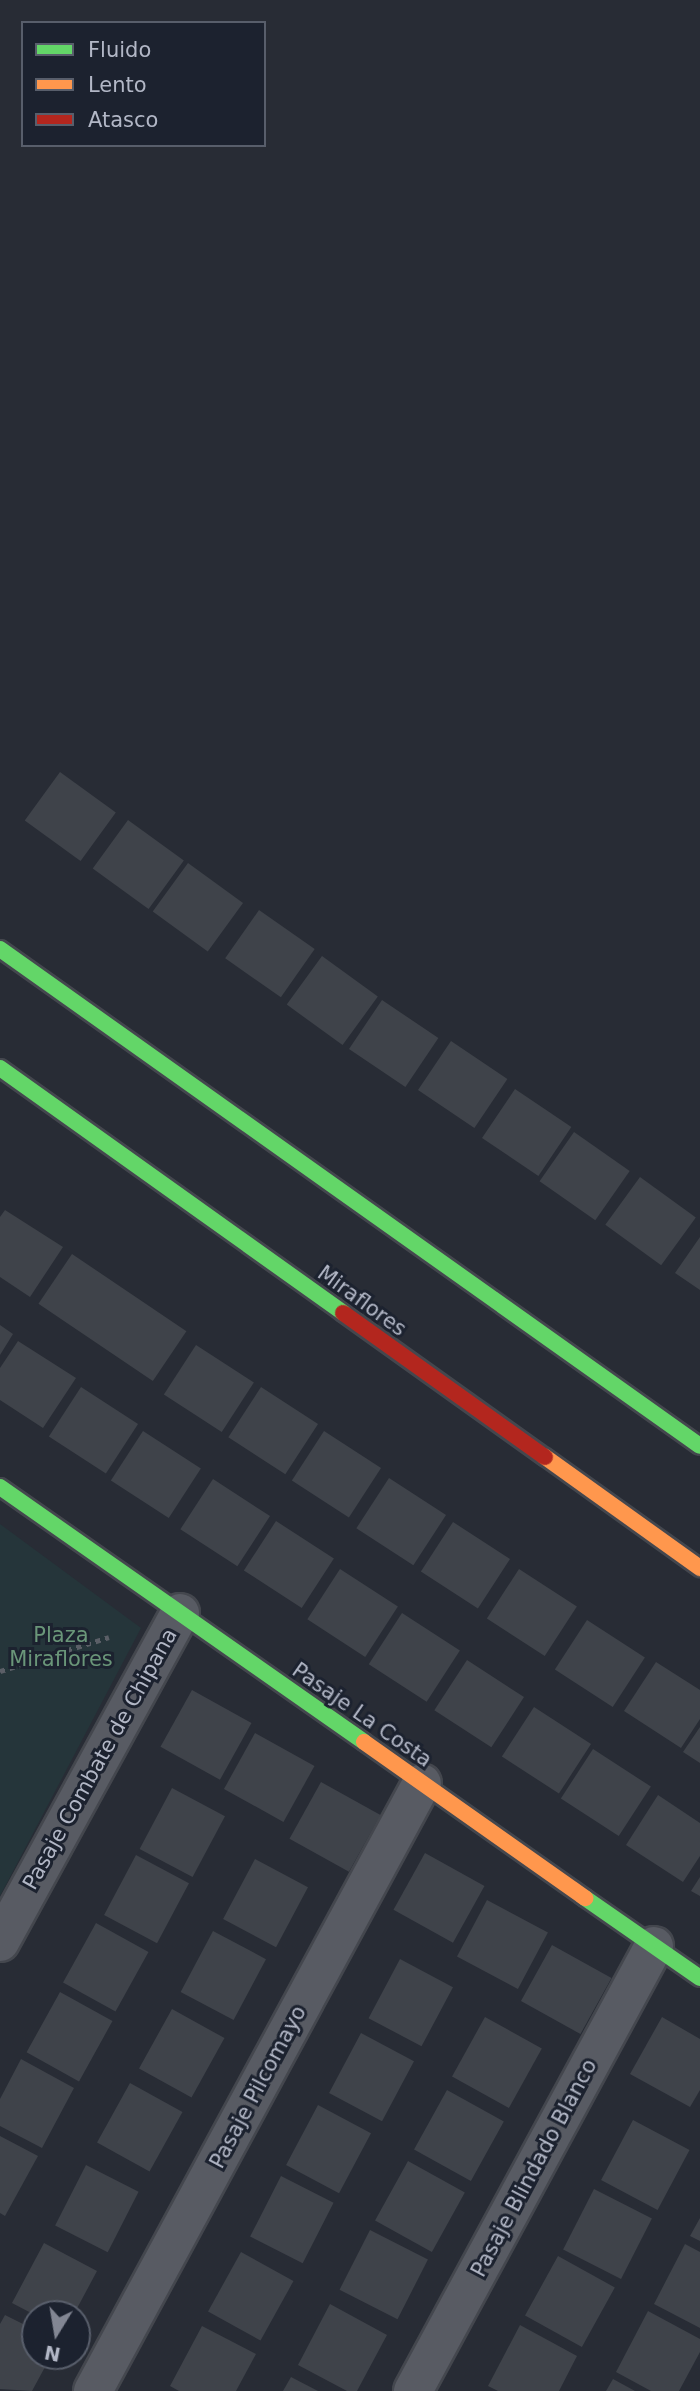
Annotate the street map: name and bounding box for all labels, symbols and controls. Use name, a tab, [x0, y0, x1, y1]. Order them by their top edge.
legend	[21, 21, 266, 147]
text: Fluido	[88, 38, 151, 62]
text: Lento	[88, 73, 147, 97]
text: Atasco	[88, 108, 158, 132]
street label: Miraflores	[313, 1260, 411, 1342]
park label: Plaza Miraflores	[9, 1622, 113, 1672]
street label: Pasaje Combate de Chipana	[17, 1624, 183, 1894]
street label: Pasaje La Costa	[287, 1657, 437, 1773]
street label: Pasaje Pilcomayo	[204, 2001, 312, 2173]
street label: Pasaje Blindado Blanco	[466, 2055, 602, 2281]
north arrow	[21, 2300, 91, 2370]
text: N	[42, 2341, 62, 2366]

